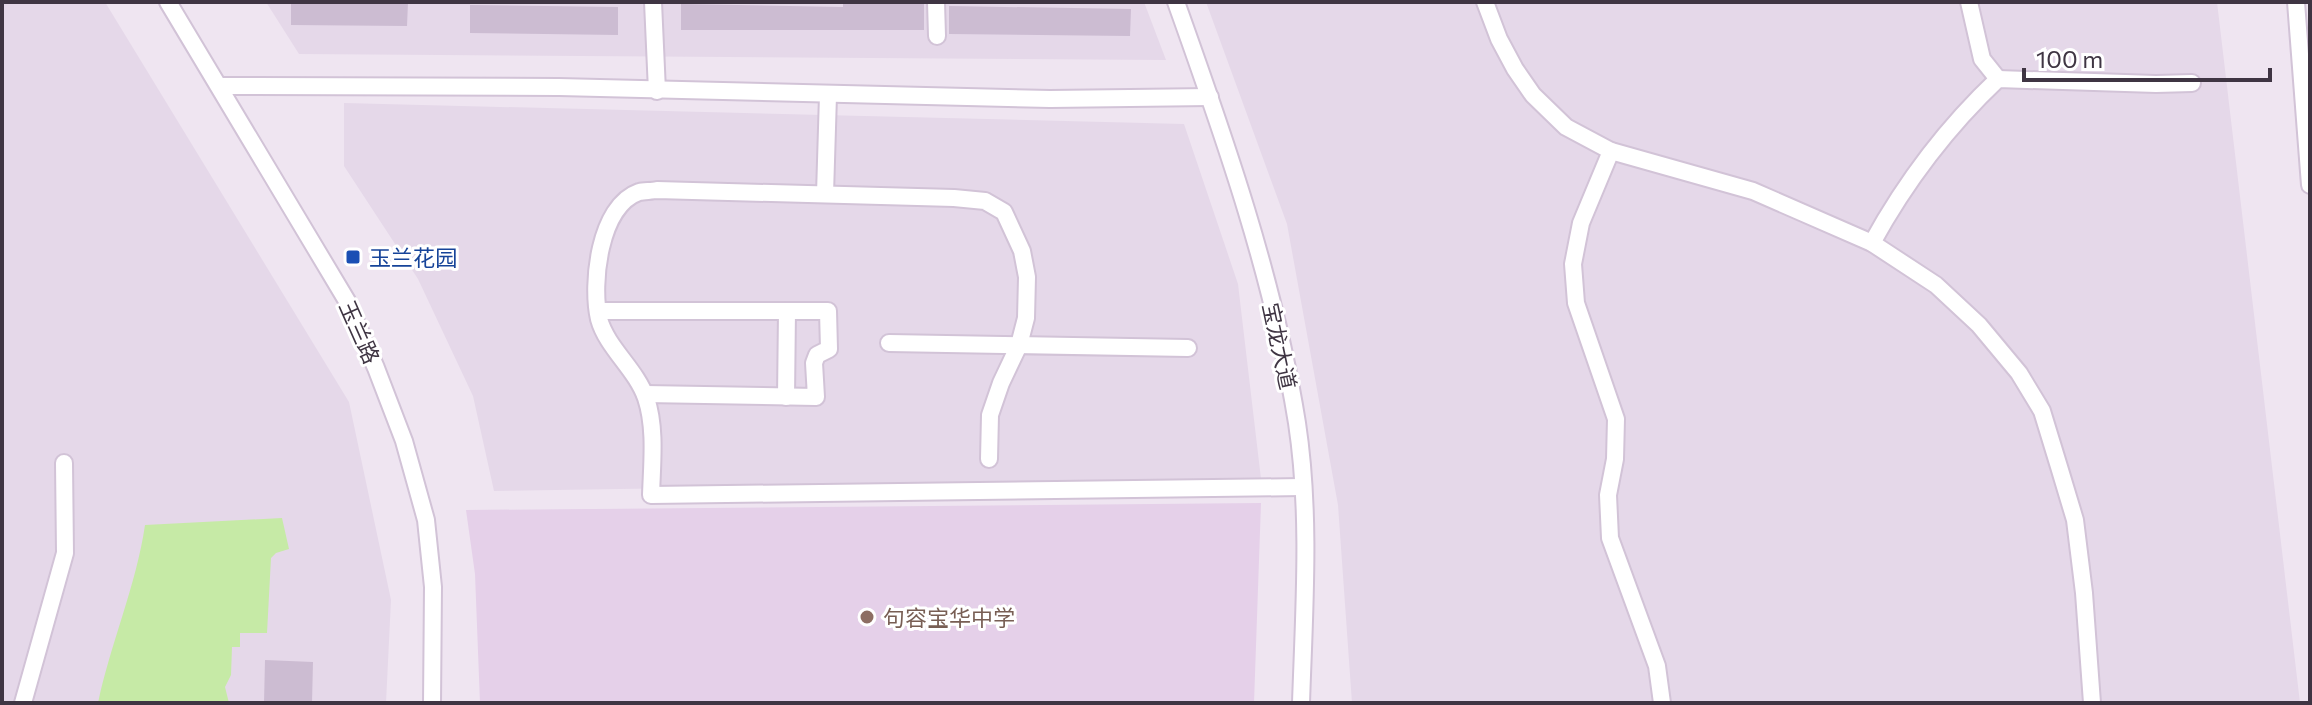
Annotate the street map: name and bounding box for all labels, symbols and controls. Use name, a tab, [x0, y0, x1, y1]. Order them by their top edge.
scale bar	[2024, 32, 2270, 82]
text: 100 m	[2036, 44, 2103, 73]
place label: 玉兰花园	[369, 244, 457, 271]
marker: 玉兰花园	[344, 248, 362, 266]
street label: 玉兰路	[334, 296, 386, 368]
street label: 宝龙大道	[1258, 300, 1302, 392]
place label: 句容宝华中学	[883, 604, 1015, 631]
marker: 句容宝华中学	[858, 608, 876, 626]

